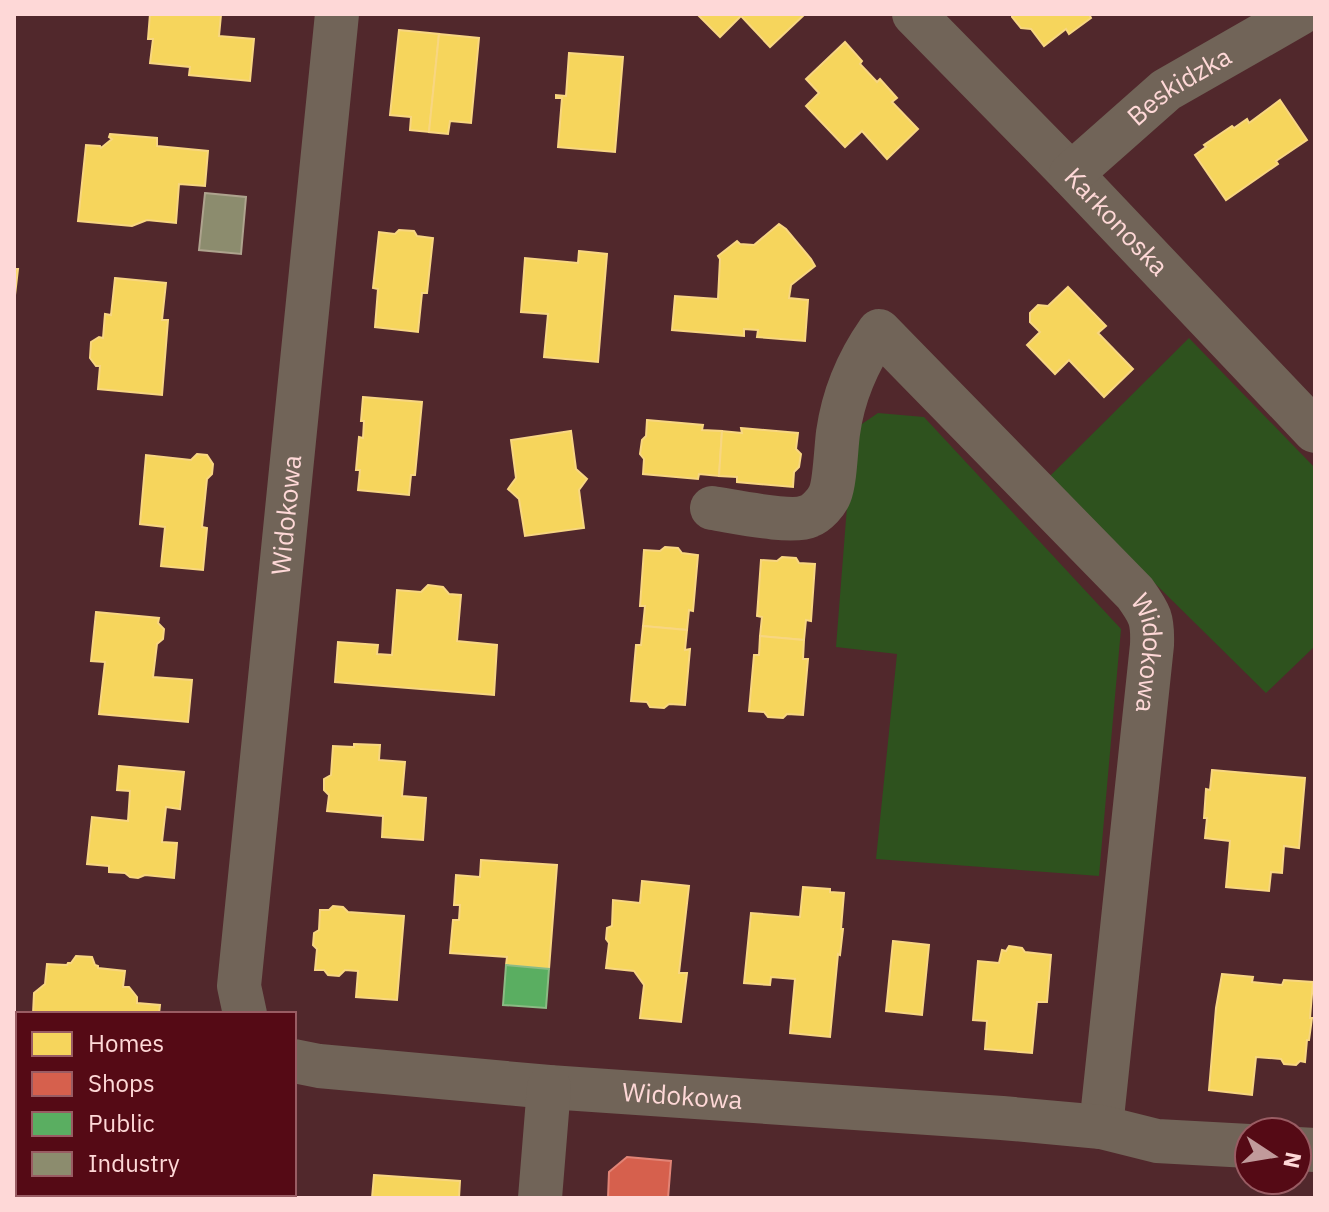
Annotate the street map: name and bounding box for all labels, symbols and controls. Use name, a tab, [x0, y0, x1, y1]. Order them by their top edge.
street label: Beskidzka	[1119, 38, 1237, 133]
street label: Karkonoska	[1058, 160, 1177, 282]
street label: Widokowa	[263, 453, 308, 577]
street label: Widokowa	[1124, 586, 1170, 715]
legend	[16, 1012, 296, 1196]
text: Homes	[88, 1027, 164, 1059]
text: Shops	[88, 1067, 155, 1099]
street label: Widokowa	[621, 1074, 744, 1116]
text: Public	[88, 1107, 155, 1139]
north arrow	[1233, 1116, 1313, 1196]
text: Industry	[88, 1147, 180, 1179]
text: N	[1277, 1149, 1309, 1171]

